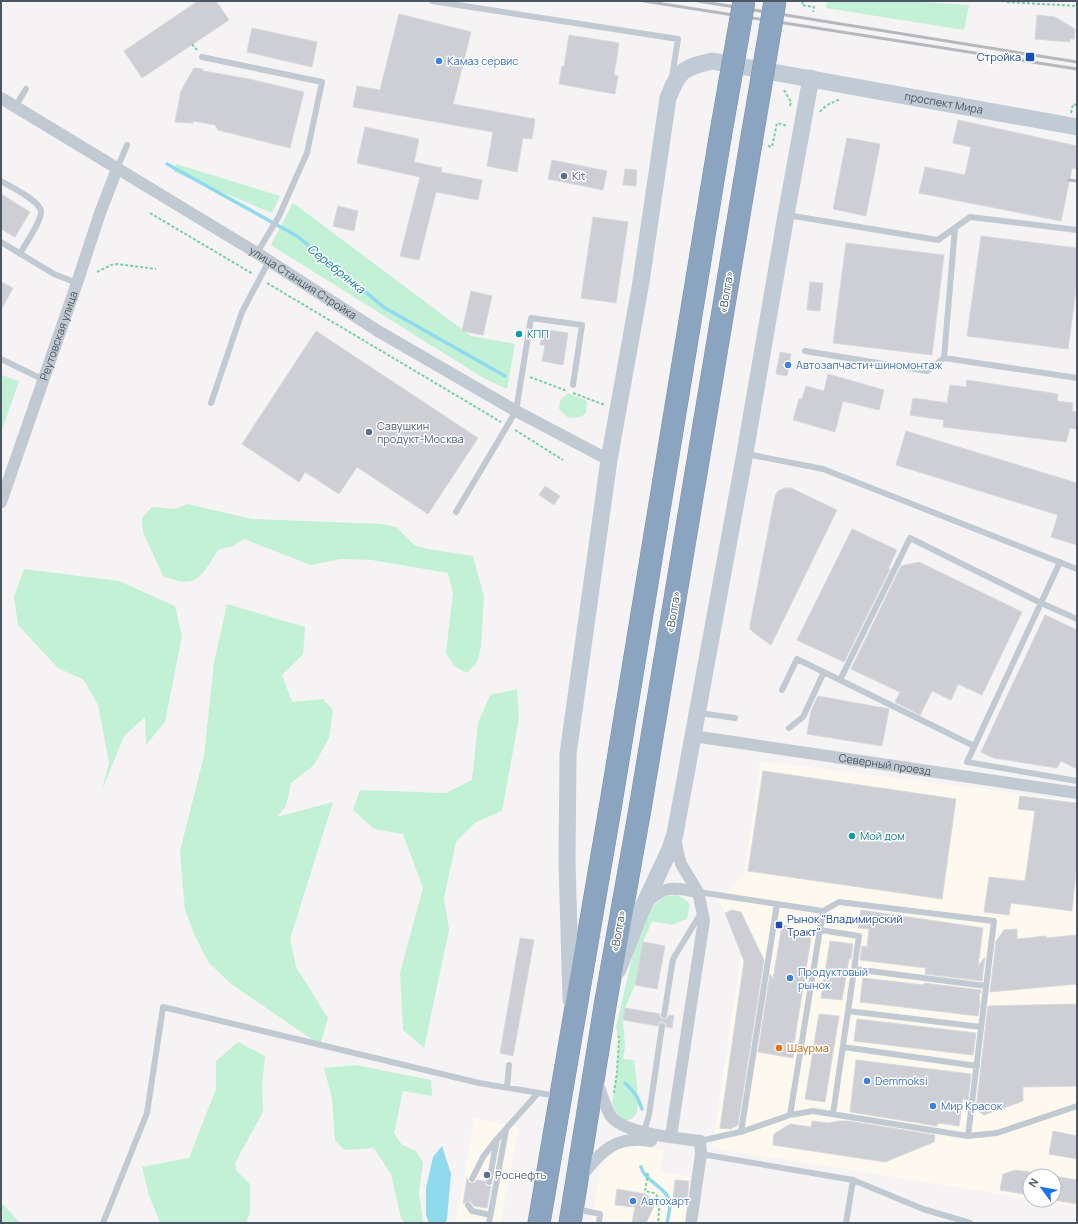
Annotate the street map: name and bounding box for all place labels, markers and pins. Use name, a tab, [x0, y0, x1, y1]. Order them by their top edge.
place label: Стройка	[977, 49, 1021, 64]
marker: Стройка	[1024, 51, 1036, 63]
place label: Камаз сервис	[447, 53, 518, 68]
marker: Камаз сервис	[434, 56, 444, 66]
place label: Kit	[572, 168, 586, 183]
marker: Kit	[559, 171, 569, 181]
place label: КПП	[527, 326, 549, 341]
marker: КПП	[514, 329, 524, 339]
place label: Автозапчасти+шиномонтаж	[796, 357, 943, 372]
marker: Автозапчасти+шиномонтаж	[783, 360, 793, 370]
place label: Савушкин продукт-Москва	[377, 418, 464, 446]
marker: Савушкин продукт-Москва	[364, 427, 374, 437]
place label: Мой дом	[860, 828, 905, 843]
marker: Мой дом	[847, 831, 857, 841]
place label: Рынок "Владимирский Тракт"	[787, 911, 902, 939]
marker: Рынок "Владимирский Тракт"	[774, 920, 784, 930]
place label: Продуктовый рынок	[798, 964, 868, 992]
marker: Продуктовый рынок	[785, 973, 795, 983]
place label: Шаурма	[787, 1040, 829, 1055]
marker: Шаурма	[774, 1043, 784, 1053]
place label: Demmoksi	[875, 1073, 927, 1088]
marker: Demmoksi	[862, 1076, 872, 1086]
place label: Мир Красок	[941, 1098, 1003, 1113]
marker: Мир Красок	[928, 1101, 938, 1111]
place label: Роснефть	[495, 1167, 547, 1182]
marker: Роснефть	[482, 1170, 492, 1180]
place label: Автохарт	[641, 1193, 690, 1208]
marker: Автохарт	[628, 1196, 638, 1206]

